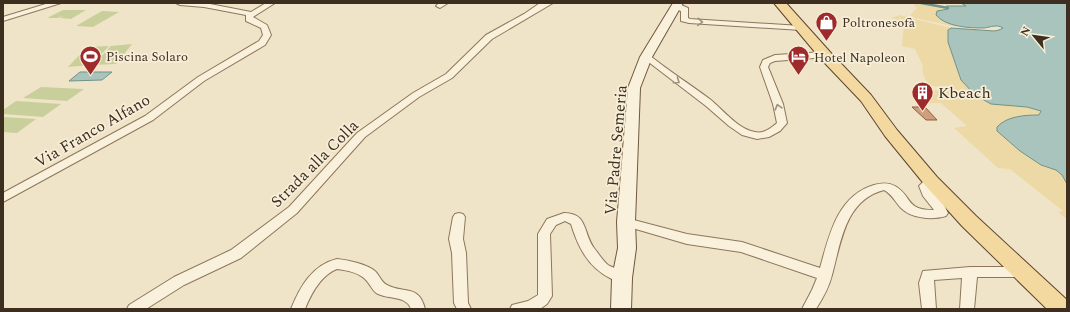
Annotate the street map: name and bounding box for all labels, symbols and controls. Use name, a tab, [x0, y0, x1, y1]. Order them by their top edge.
shop icon: Poltronesofà	[814, 9, 840, 42]
place label: Poltronesofà	[842, 13, 916, 33]
north arrow	[1014, 16, 1054, 56]
one-way arrow	[697, 18, 703, 27]
text: N	[1016, 23, 1035, 39]
sports icon: Piscina Solaro	[78, 43, 104, 76]
hotel icon: Hotel Napoleon	[786, 44, 812, 77]
place label: Piscina Solaro	[106, 47, 188, 67]
place label: Hotel Napoleon	[814, 48, 906, 68]
one-way arrow	[673, 76, 680, 83]
building icon: Kbeach	[910, 79, 936, 112]
place label: Kbeach	[938, 81, 991, 105]
street label: Via Padre Semeria	[598, 84, 634, 216]
street label: Via Franco Alfano	[30, 88, 155, 174]
one-way arrow	[774, 104, 783, 111]
street label: Strada alla Colla	[265, 114, 364, 213]

